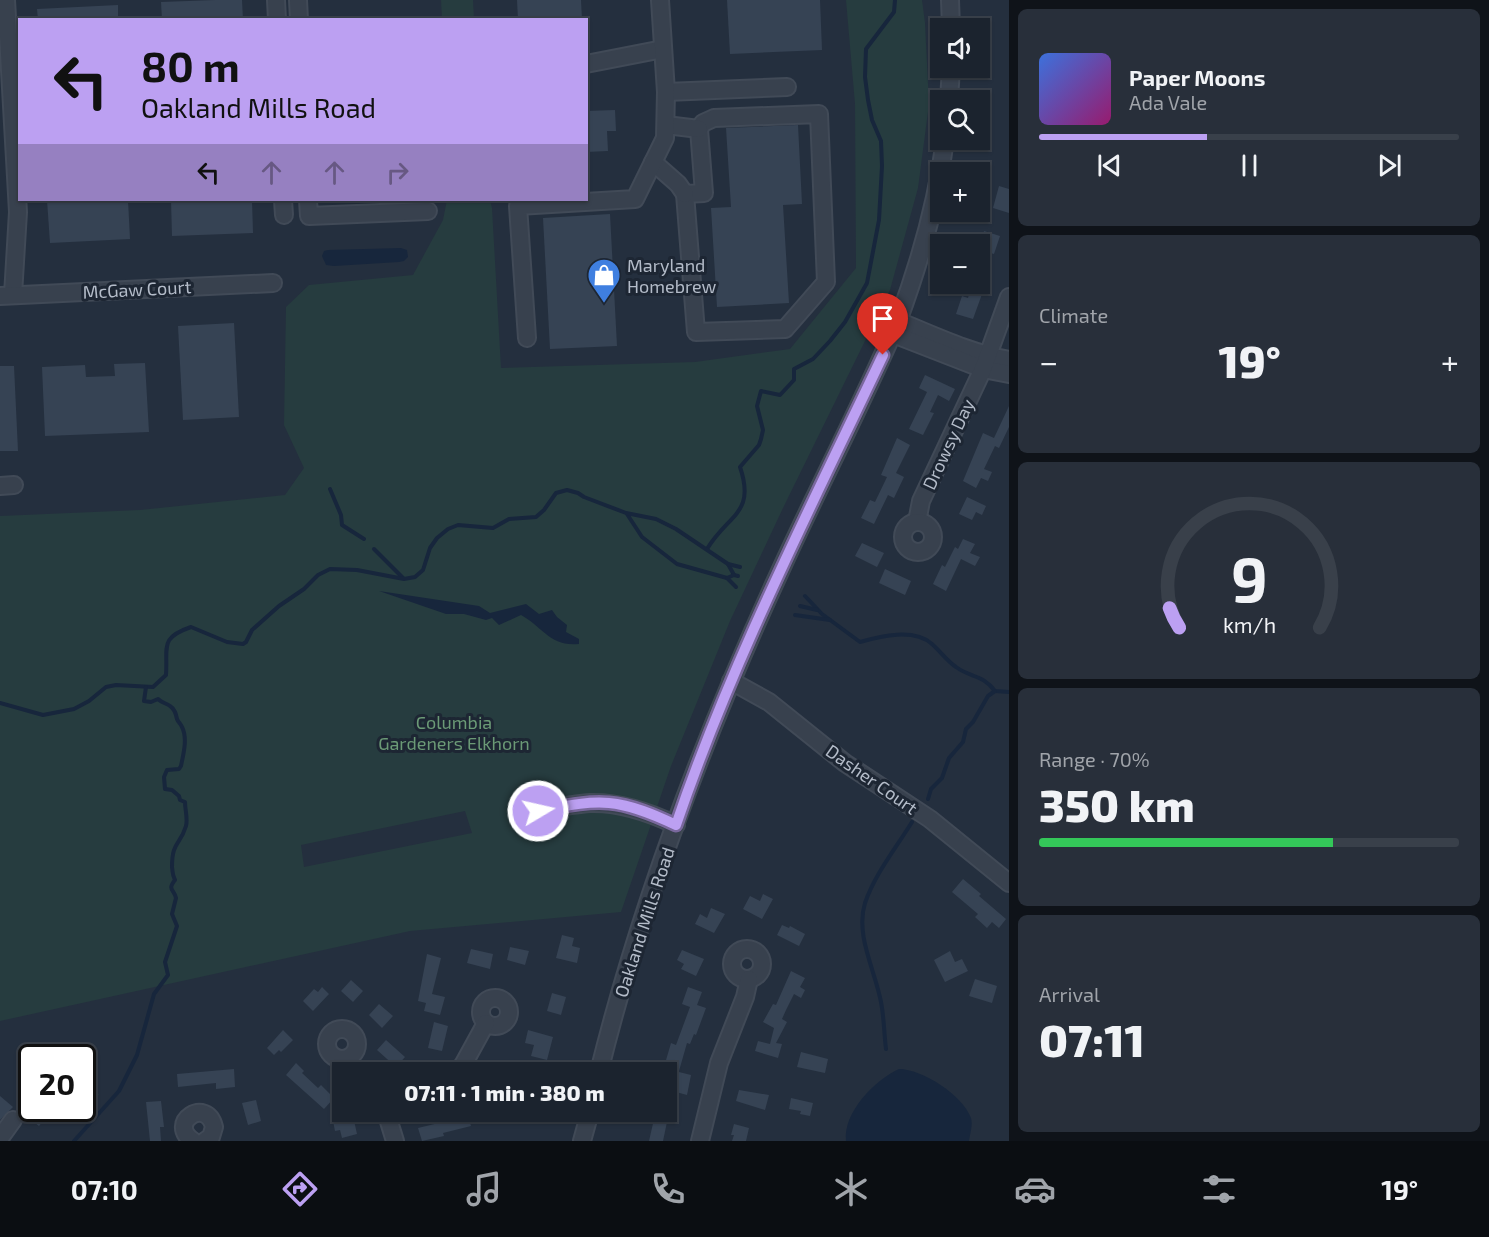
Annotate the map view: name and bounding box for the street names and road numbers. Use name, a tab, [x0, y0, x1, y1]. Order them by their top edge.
street label: McGaw Court	[82, 275, 192, 303]
street label: Drowsy Day	[917, 395, 979, 493]
street label: Dasher Court	[822, 739, 922, 819]
street label: Oakland Mills Road	[609, 844, 679, 1000]

